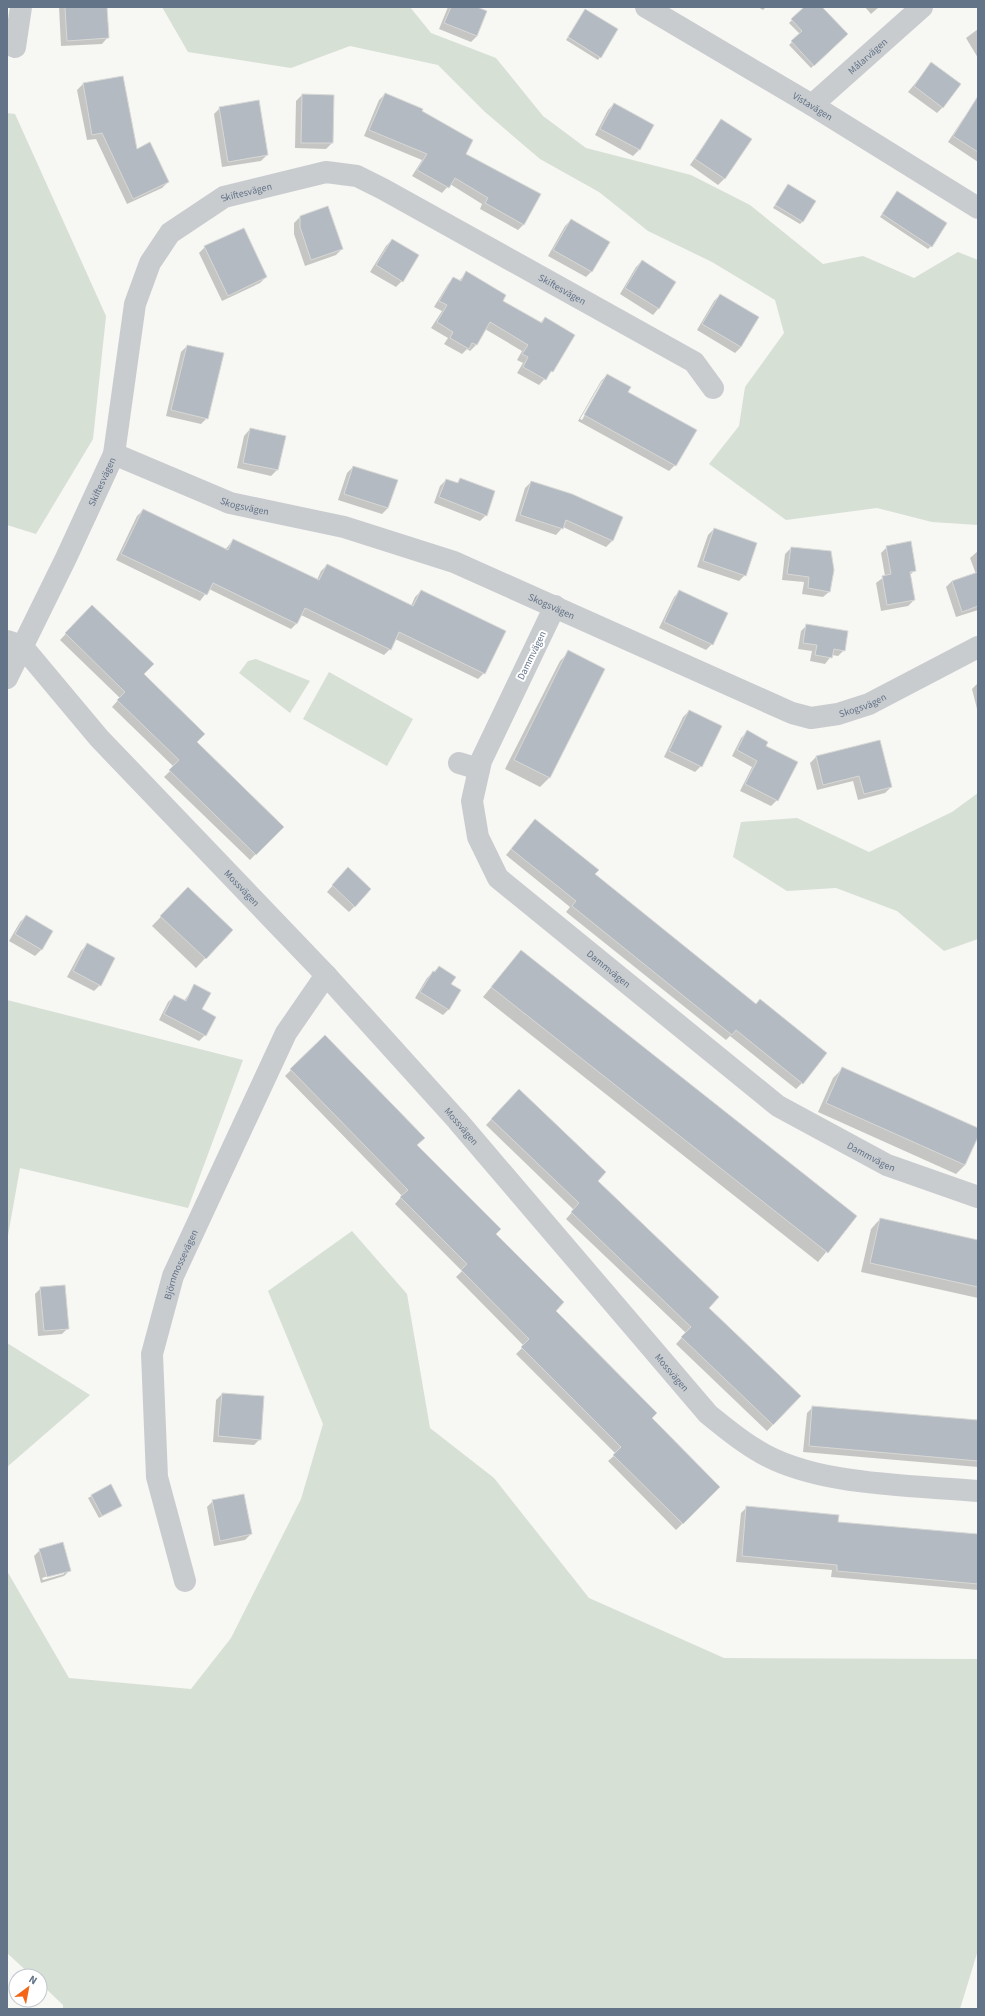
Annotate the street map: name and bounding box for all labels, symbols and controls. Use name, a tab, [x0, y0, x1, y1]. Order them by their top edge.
street label: Målarvägen	[845, 35, 891, 78]
street label: Vistavägen	[790, 89, 835, 124]
street label: Skiftesvägen	[218, 180, 273, 206]
street label: Skiftesvägen	[536, 271, 588, 309]
street label: Skiftesvägen	[85, 455, 120, 509]
street label: Skogsvägen	[218, 494, 270, 519]
street label: Skogsvägen	[526, 590, 577, 623]
street label: Dammvägen	[514, 629, 550, 682]
street label: Skogsvägen	[837, 690, 889, 721]
street label: Mossvägen	[221, 867, 263, 910]
street label: Dammvägen	[584, 947, 633, 991]
street label: Mossvägen	[441, 1105, 481, 1148]
street label: Dammvägen	[844, 1139, 897, 1175]
street label: Björnmossevägen	[161, 1227, 202, 1301]
street label: Mossvägen	[651, 1351, 692, 1395]
north arrow	[8, 1968, 48, 2008]
text: N	[26, 1972, 40, 1988]

